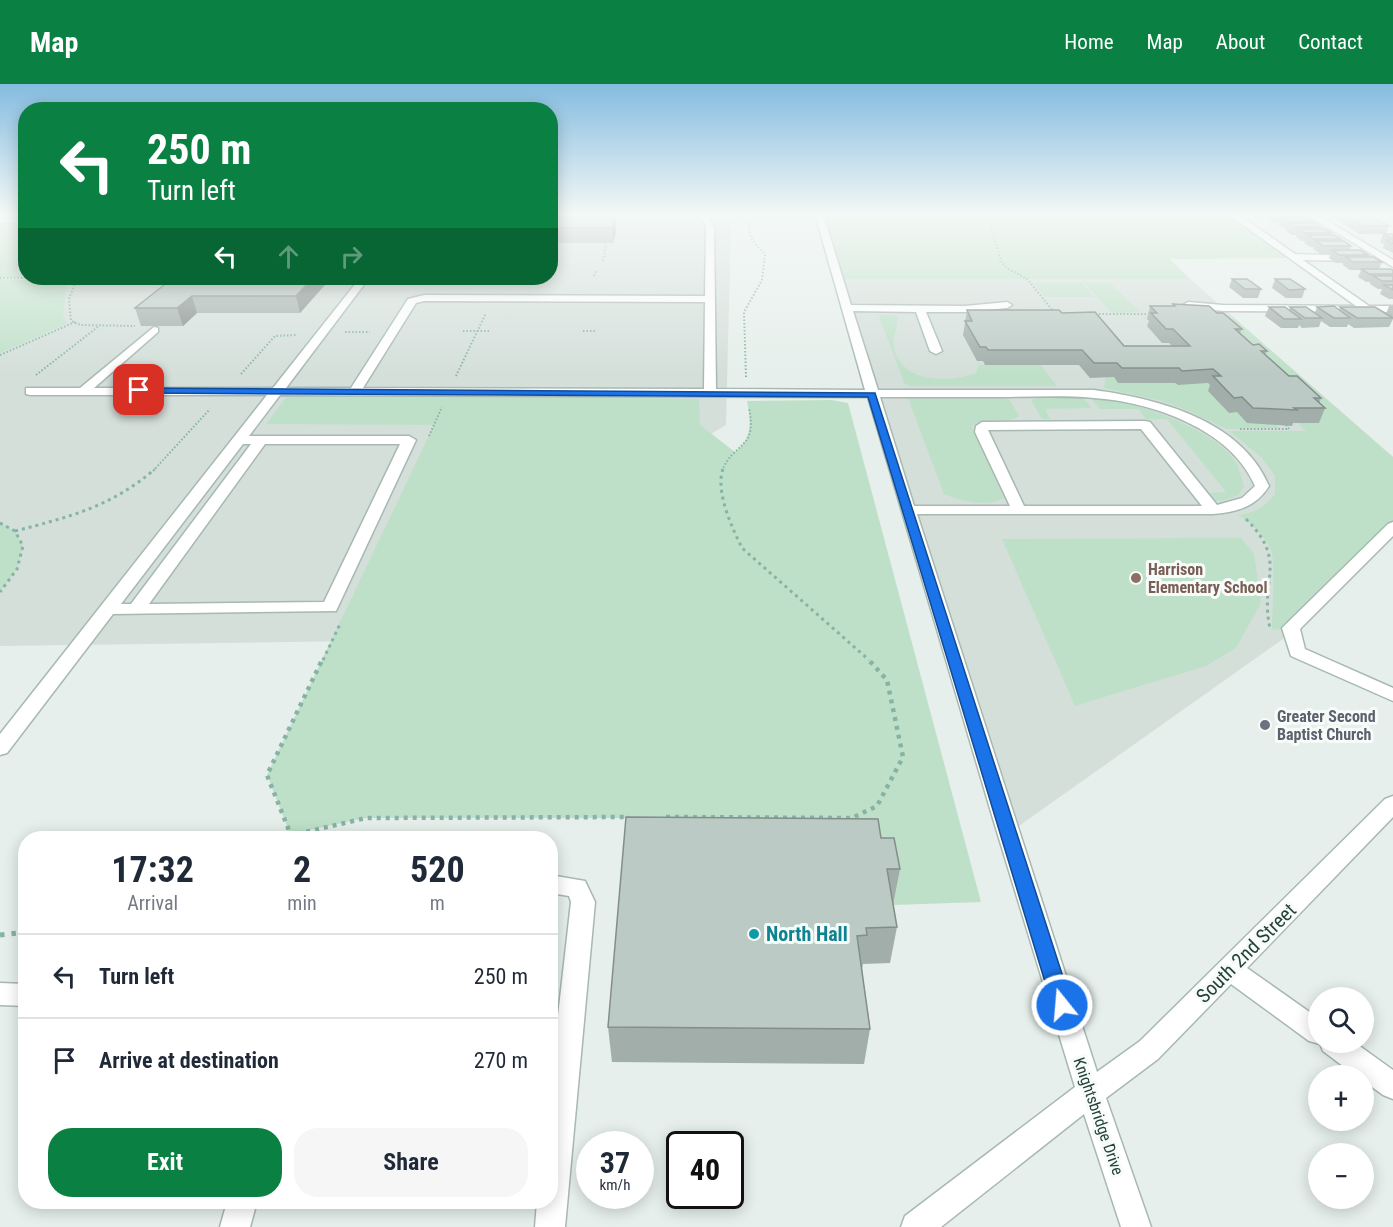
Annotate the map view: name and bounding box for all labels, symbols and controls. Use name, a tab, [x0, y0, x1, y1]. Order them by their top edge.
text: Map	[30, 26, 78, 59]
text: Home	[1064, 30, 1114, 54]
text: Map	[1147, 30, 1183, 54]
text: About	[1216, 30, 1265, 54]
text: Contact	[1298, 30, 1363, 54]
text: 250 m	[147, 125, 252, 174]
icon: left	[48, 126, 126, 204]
text: Turn left	[147, 175, 236, 207]
icon: left	[209, 240, 242, 273]
icon: ahead	[272, 240, 305, 273]
icon: right	[335, 240, 368, 273]
pin	[113, 364, 164, 415]
icon: arrive	[122, 373, 155, 406]
place label: Harrison Elementary School	[1148, 560, 1267, 597]
marker: Harrison Elementary School	[1129, 571, 1143, 585]
place label: Greater Second Baptist Church	[1277, 707, 1376, 744]
marker: Greater Second Baptist Church	[1258, 718, 1272, 732]
text: 17:32	[111, 849, 194, 891]
text: 2	[293, 849, 311, 891]
text: 520	[410, 849, 465, 891]
text: Arrival	[127, 891, 178, 915]
text: min	[287, 891, 317, 915]
text: m	[430, 891, 445, 915]
street label: South 2nd Street	[1191, 898, 1301, 1008]
place label: North Hall	[766, 922, 848, 946]
marker: North Hall	[747, 927, 761, 941]
icon: left	[48, 960, 81, 993]
text: Turn left	[99, 964, 174, 989]
text: 250 m	[474, 964, 528, 989]
position arrow	[1030, 973, 1094, 1037]
map controls	[1308, 987, 1374, 1209]
button: search	[1308, 987, 1374, 1053]
icon: arrive	[48, 1044, 81, 1077]
text: Arrive at destination	[99, 1048, 279, 1073]
text: 270 m	[474, 1048, 528, 1073]
street label: Knightsbridge Drive	[1070, 1055, 1128, 1177]
button: +	[1308, 1065, 1374, 1131]
button: Exit	[48, 1128, 282, 1197]
button: Share	[294, 1128, 528, 1197]
speed limit sign: 40	[666, 1131, 744, 1209]
button: −	[1308, 1143, 1374, 1209]
text: 37	[600, 1145, 630, 1180]
text: km/h	[600, 1176, 630, 1194]

